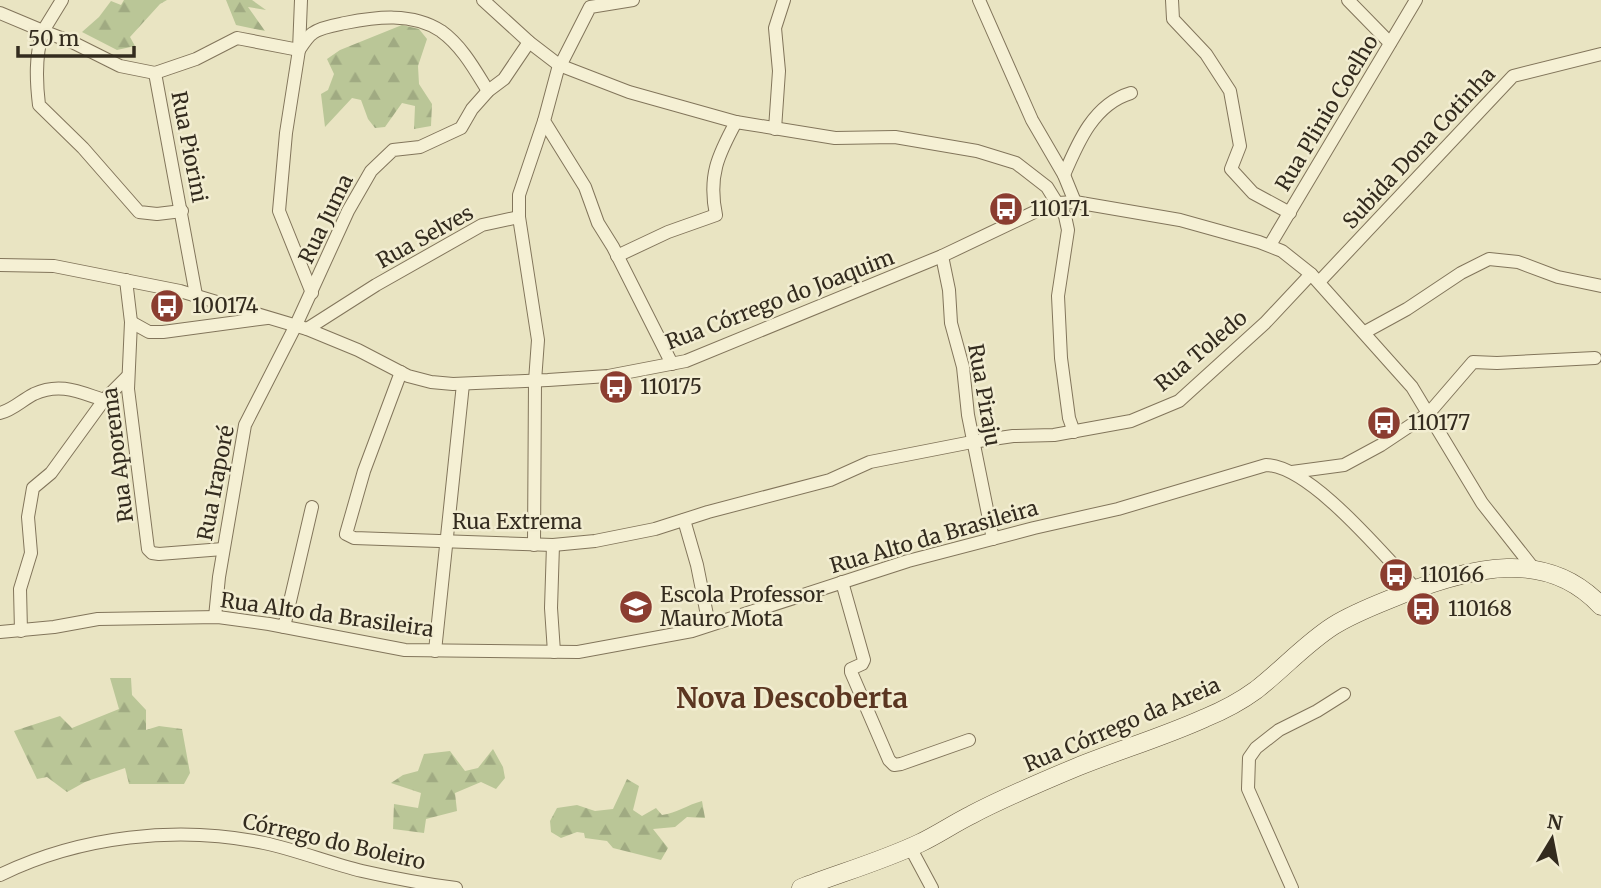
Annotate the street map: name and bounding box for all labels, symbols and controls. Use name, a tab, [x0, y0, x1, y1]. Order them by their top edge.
scale bar	[18, 14, 133, 58]
text: 50 m	[28, 25, 79, 52]
street label: Rua Plinio Coelho	[1269, 30, 1384, 196]
street label: Subida Dona Cotinha	[1337, 61, 1501, 234]
street label: Rua Piorini	[165, 89, 214, 205]
street label: Rua Juma	[292, 170, 359, 268]
bus stop icon: 110171	[987, 190, 1025, 228]
place label: 110171	[1030, 195, 1090, 222]
street label: Rua Selves	[371, 199, 478, 274]
street label: Rua Córrego do Joaquim	[662, 243, 898, 356]
bus stop icon: 100174	[148, 287, 186, 325]
place label: 100174	[192, 292, 258, 319]
street label: Rua Toledo	[1149, 304, 1252, 397]
street label: Rua Piraju	[962, 342, 1007, 448]
bus stop icon: 110175	[597, 368, 635, 406]
place label: 110175	[640, 373, 702, 400]
street label: Rua Aporema	[96, 386, 139, 524]
bus stop icon: 110177	[1365, 404, 1403, 442]
place label: 110177	[1408, 409, 1470, 436]
street label: Rua Iraporé	[191, 423, 240, 543]
street label: Rua Alto da Brasileira	[827, 494, 1041, 579]
street label: Rua Extrema	[452, 508, 582, 535]
bus stop icon: 110166	[1377, 556, 1415, 594]
place label: 110166	[1420, 561, 1484, 588]
place label: Escola Professor Mauro Mota	[660, 581, 825, 632]
street label: Rua Alto da Brasileira	[219, 586, 436, 643]
school or university icon: Escola Professor Mauro Mota	[617, 588, 655, 626]
bus stop icon: 110168	[1404, 590, 1442, 628]
place label: 110168	[1448, 595, 1512, 622]
street label: Rua Córrego da Areia	[1020, 671, 1224, 778]
district label: Nova Descoberta	[676, 680, 908, 716]
north arrow	[1517, 804, 1587, 874]
street label: Córrego do Boleiro	[240, 807, 428, 876]
text: N	[1545, 809, 1564, 835]

